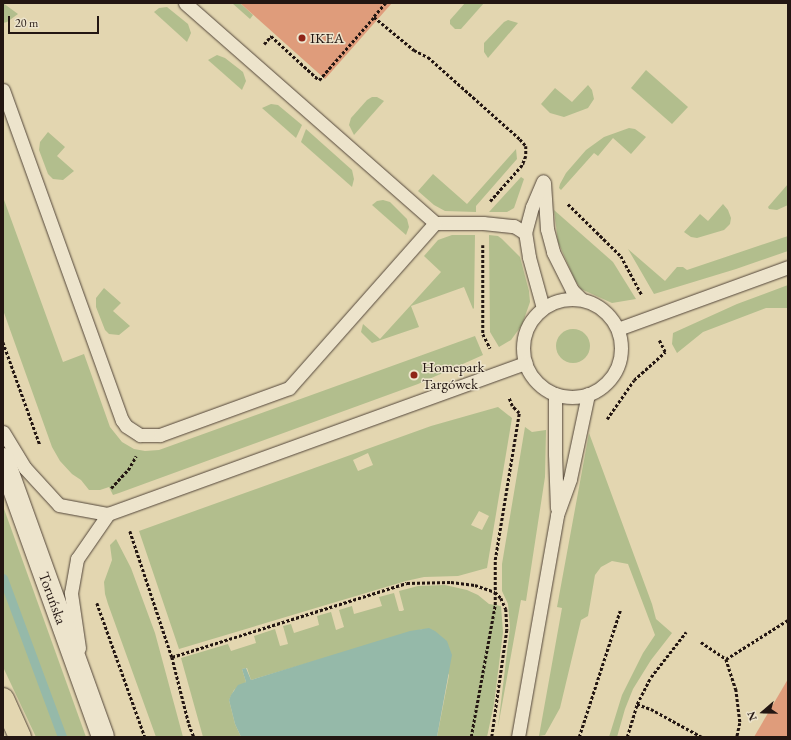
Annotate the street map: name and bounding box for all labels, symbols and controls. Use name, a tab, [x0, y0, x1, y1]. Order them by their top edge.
scale bar	[10, 8, 101, 34]
text: 20 m	[15, 15, 38, 31]
place label: IKEA	[310, 29, 344, 47]
marker: IKEA	[297, 33, 307, 43]
place label: Homepark Targówek	[422, 357, 485, 392]
marker: Homepark Targówek	[409, 370, 419, 380]
street label: Toruńska	[35, 569, 71, 627]
north arrow	[743, 692, 783, 732]
text: N	[744, 710, 760, 723]

